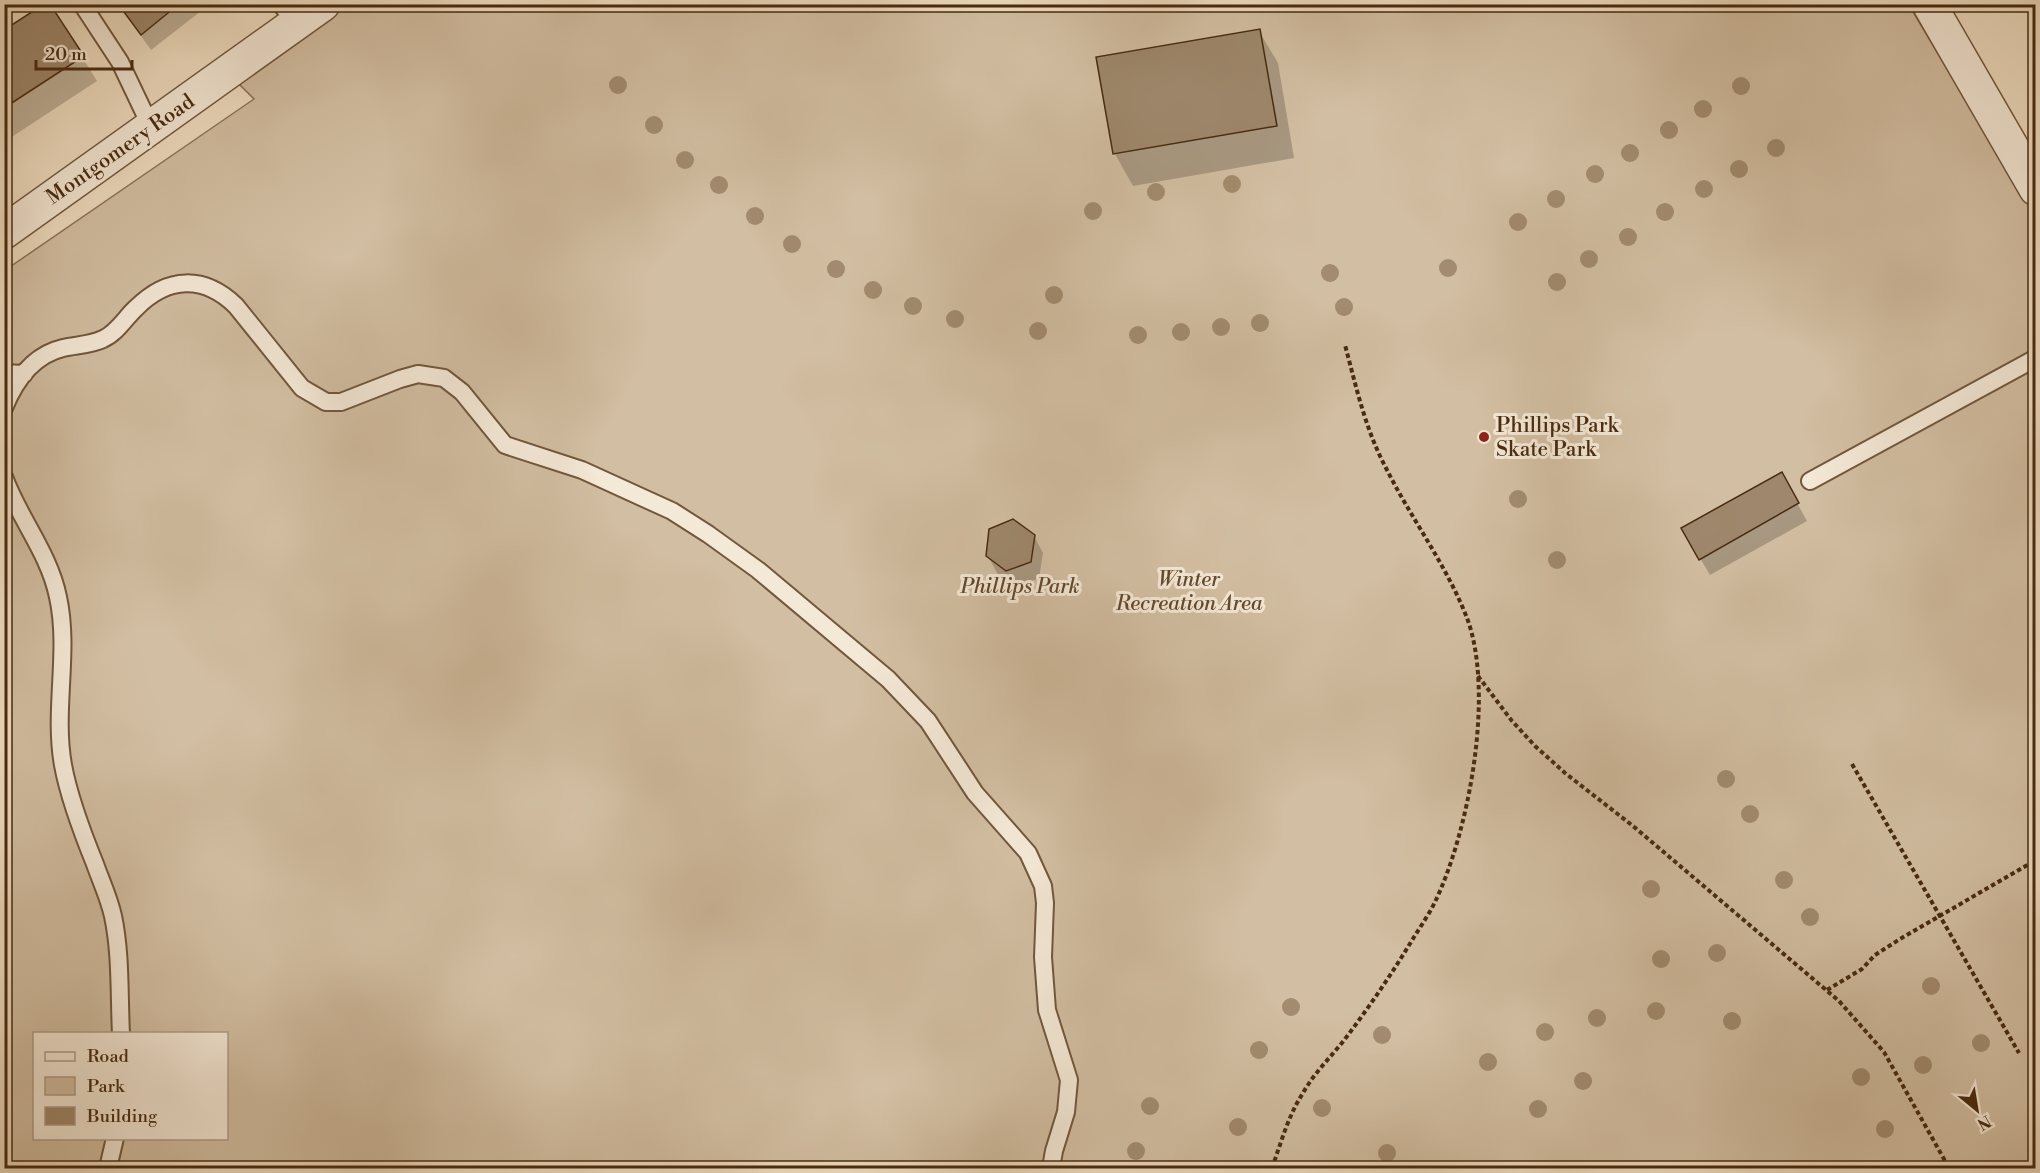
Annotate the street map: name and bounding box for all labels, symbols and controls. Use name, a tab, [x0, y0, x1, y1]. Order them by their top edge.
scale bar	[36, 33, 132, 71]
text: 20 m	[45, 43, 87, 66]
street label: Montgomery Road	[41, 89, 200, 211]
place label: Phillips Park Skate Park	[1496, 413, 1620, 463]
marker: Phillips Park Skate Park	[1477, 430, 1491, 444]
park label: Winter Recreation Area	[1115, 567, 1263, 617]
park label: Phillips Park	[959, 574, 1080, 600]
legend	[33, 1032, 228, 1140]
text: Road	[87, 1045, 130, 1068]
text: Park	[87, 1075, 126, 1098]
north arrow	[1947, 1080, 2007, 1140]
text: Building	[86, 1105, 158, 1128]
text: N	[1973, 1110, 1994, 1134]

